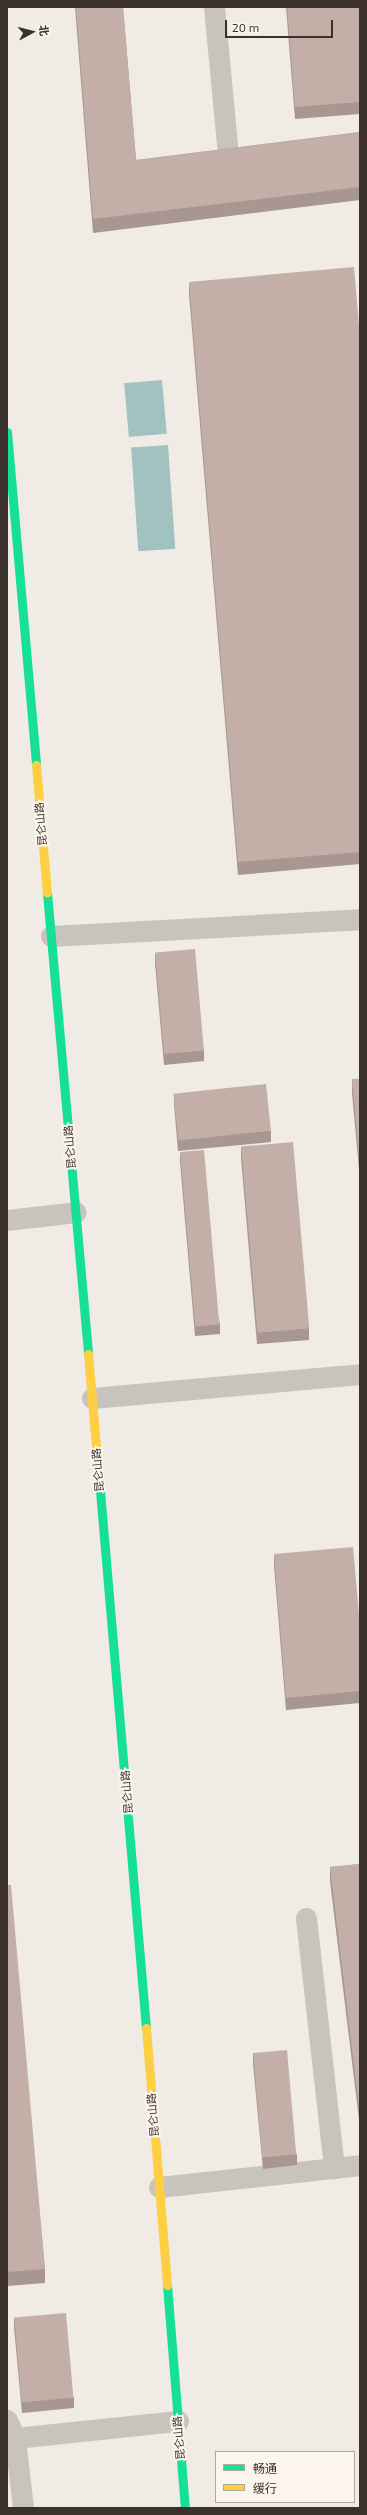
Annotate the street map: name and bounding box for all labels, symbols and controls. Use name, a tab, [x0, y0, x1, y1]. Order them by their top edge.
north arrow	[12, 12, 52, 52]
scale bar	[227, 12, 335, 38]
text: 20 m	[232, 20, 259, 34]
text: 北	[37, 24, 52, 37]
street label: 昆仑山路	[33, 802, 49, 846]
street label: 昆仑山路	[62, 1125, 78, 1169]
street label: 昆仑山路	[90, 1448, 106, 1492]
street label: 昆仑山路	[119, 1770, 135, 1814]
street label: 昆仑山路	[145, 2093, 161, 2137]
street label: 昆仑山路	[171, 2416, 187, 2460]
legend	[215, 2451, 355, 2503]
text: 畅通	[253, 2461, 277, 2475]
text: 缓行	[253, 2481, 277, 2495]

